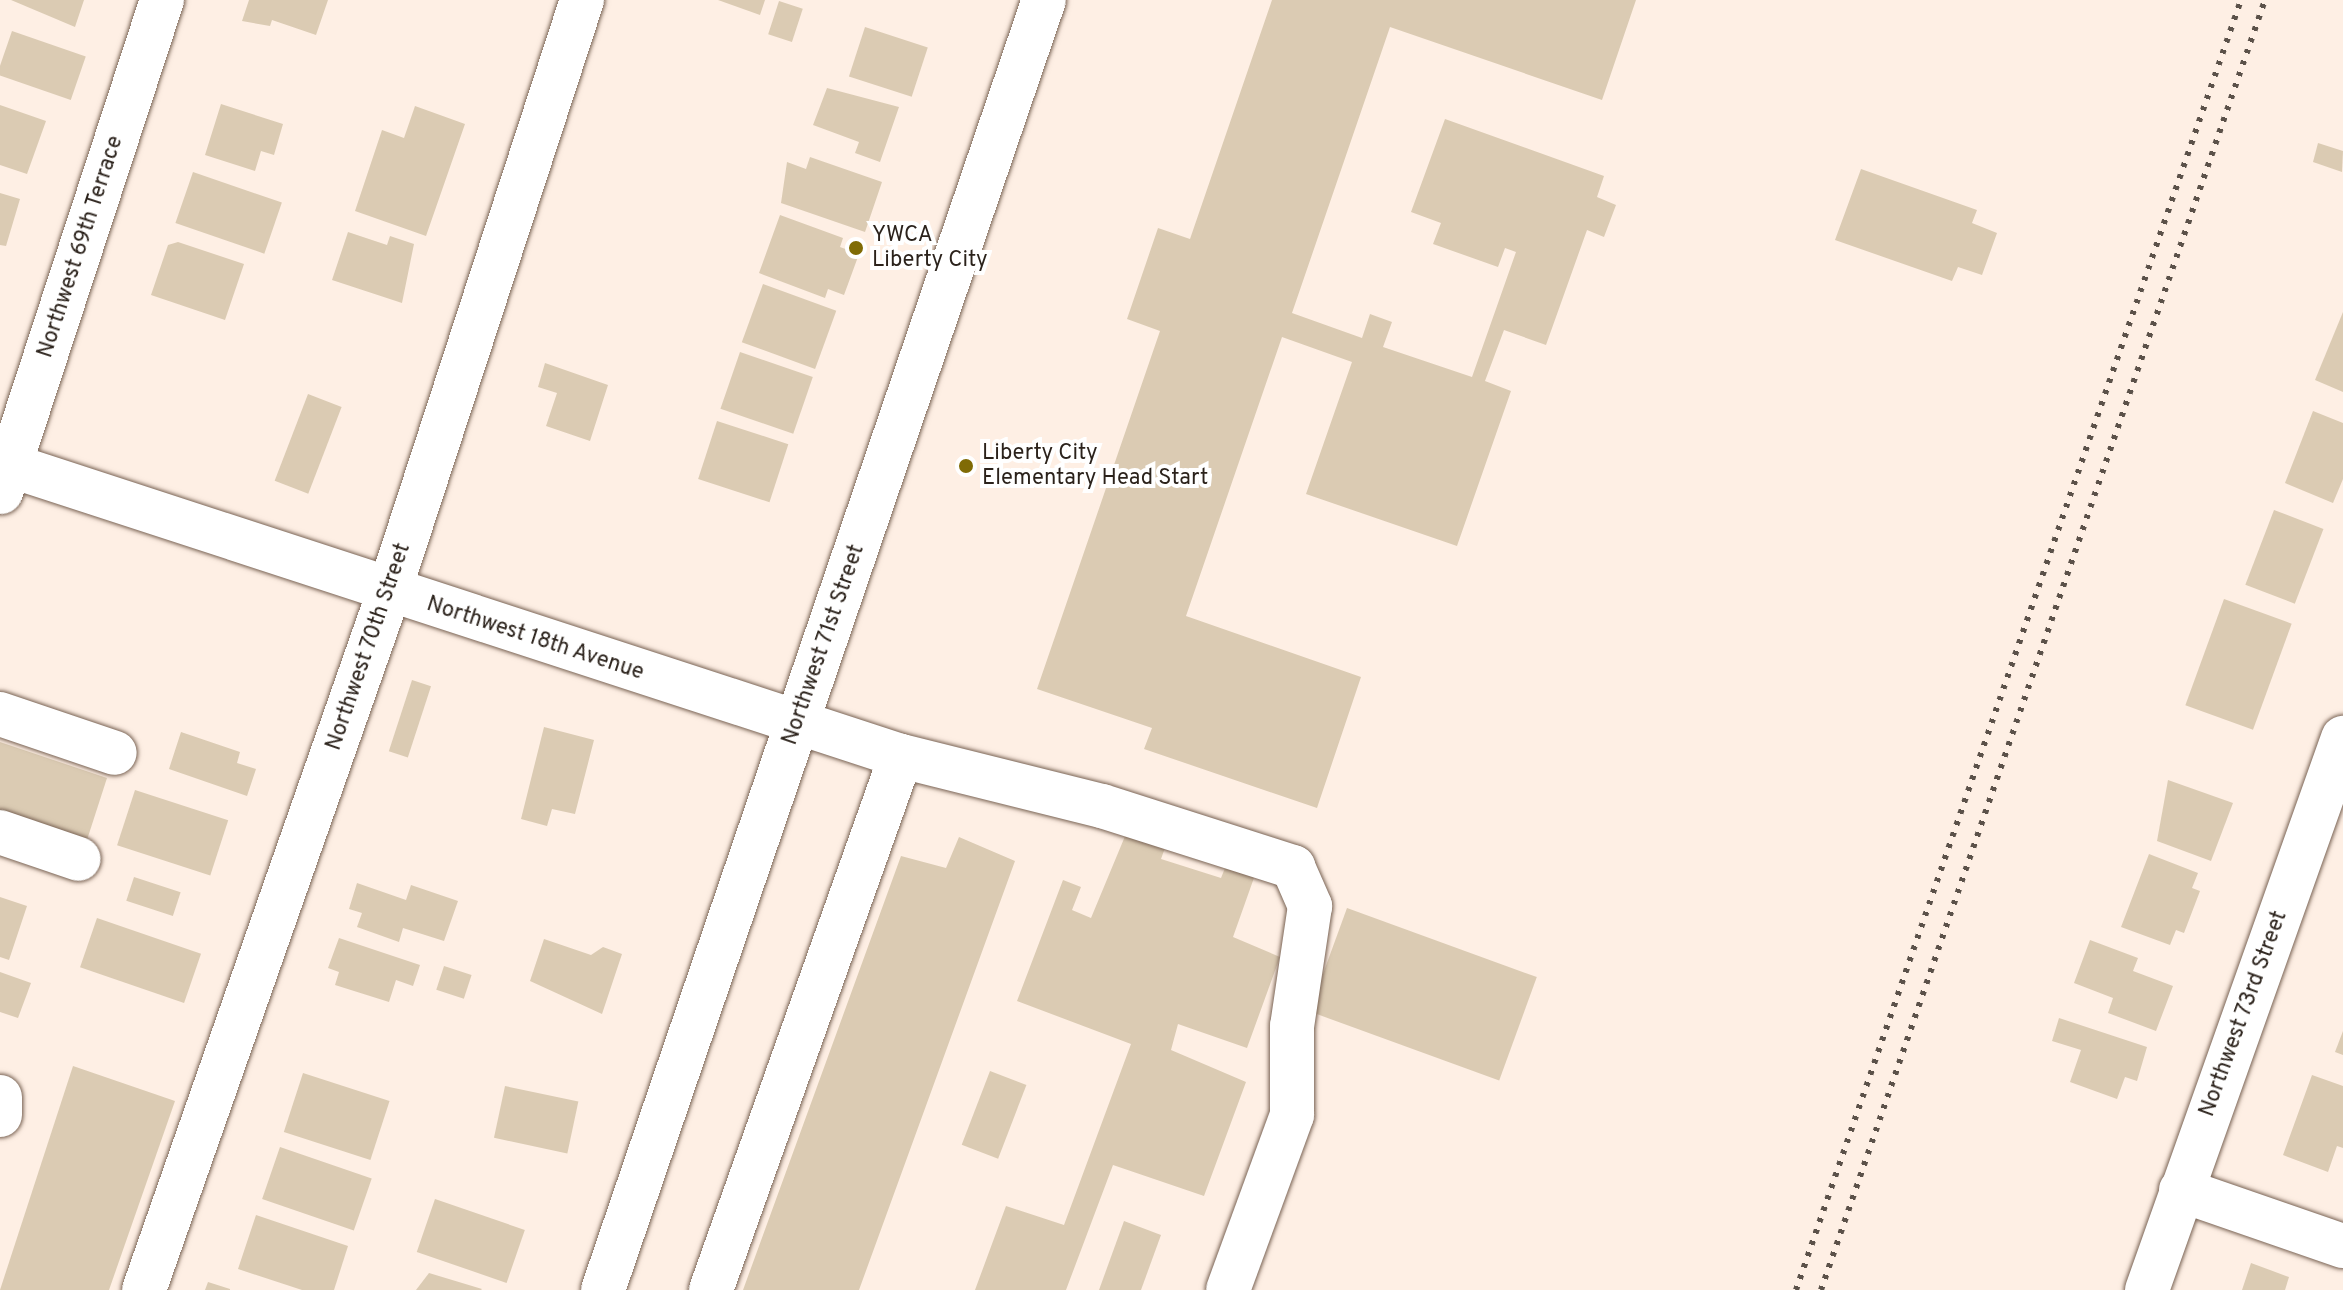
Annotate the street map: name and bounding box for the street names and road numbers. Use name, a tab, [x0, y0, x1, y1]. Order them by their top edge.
street label: Northwest 69th Terrace	[32, 132, 130, 362]
street label: Northwest 70th Street	[321, 539, 417, 755]
street label: Northwest 71st Street	[777, 541, 871, 749]
street label: Northwest 18th Avenue	[423, 591, 647, 687]
street label: Northwest 73rd Street	[2194, 907, 2294, 1121]

